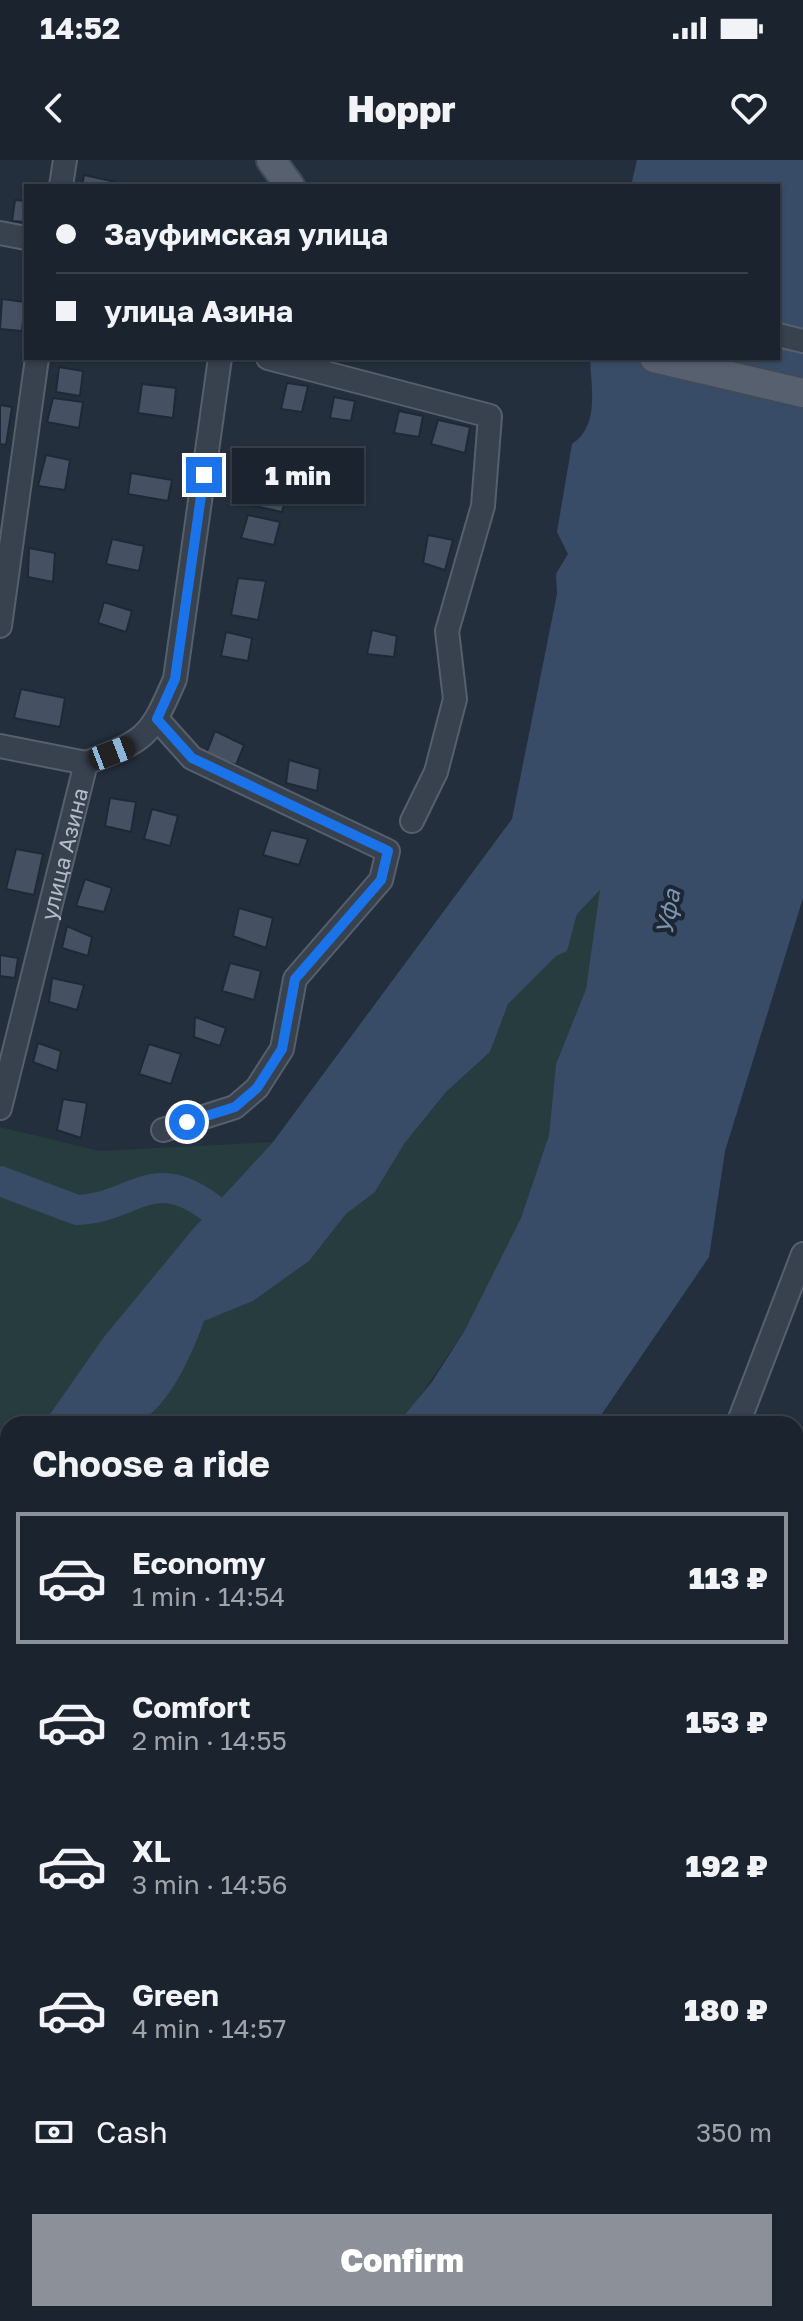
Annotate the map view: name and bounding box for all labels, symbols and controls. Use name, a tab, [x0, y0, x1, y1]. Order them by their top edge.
text: 14:52	[40, 10, 120, 46]
icon: back	[32, 86, 76, 130]
icon: heart	[727, 86, 771, 130]
text: Hoppr	[347, 87, 456, 130]
text: Зауфимская улица	[104, 216, 388, 252]
text: улица Азина	[104, 293, 293, 329]
callout: 1 min	[232, 447, 364, 503]
route end	[186, 457, 222, 493]
text: 1 min	[265, 460, 331, 491]
car	[85, 733, 139, 773]
street label: улица Азина	[34, 785, 93, 923]
water label: Уфа	[648, 885, 686, 937]
route start	[169, 1104, 205, 1140]
text: Choose a ride	[32, 1442, 270, 1485]
icon: car	[36, 1542, 108, 1614]
text: Economy	[132, 1545, 266, 1581]
text: 113 ₽	[689, 1560, 768, 1596]
text: 1 min · 14:54	[132, 1581, 285, 1612]
icon: car	[36, 1686, 108, 1758]
text: Comfort	[132, 1689, 251, 1725]
text: 153 ₽	[686, 1704, 768, 1740]
text: 2 min · 14:55	[132, 1725, 287, 1756]
icon: car	[36, 1830, 108, 1902]
text: XL	[132, 1833, 171, 1869]
text: 192 ₽	[685, 1848, 768, 1884]
text: 3 min · 14:56	[132, 1869, 288, 1900]
icon: car	[36, 1974, 108, 2046]
text: Green	[132, 1977, 219, 2013]
text: 180 ₽	[684, 1992, 768, 2028]
text: 4 min · 14:57	[132, 2013, 286, 2044]
icon: cash	[32, 2110, 76, 2154]
text: Cash	[96, 2114, 168, 2150]
text: 350 m	[696, 2117, 772, 2148]
button: Confirm	[32, 2214, 772, 2306]

